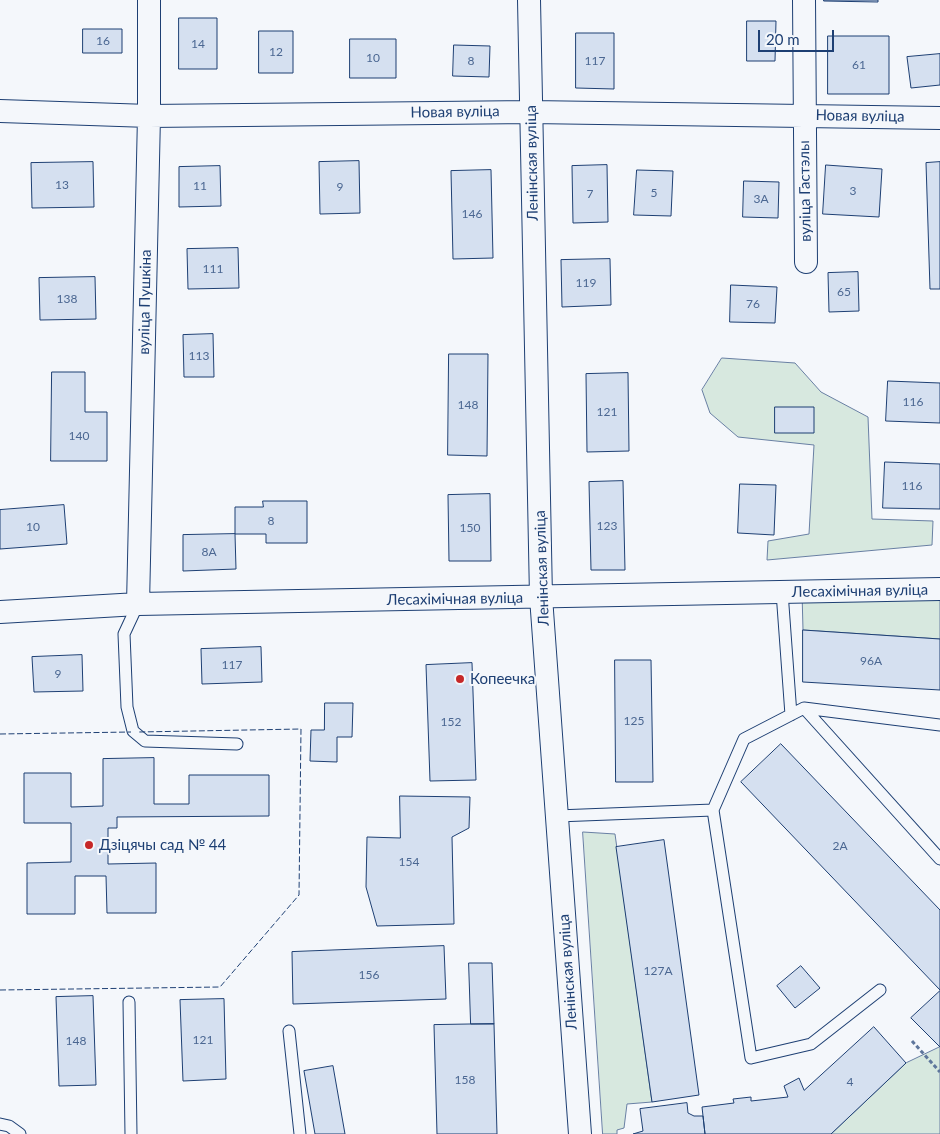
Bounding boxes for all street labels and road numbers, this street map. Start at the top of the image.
street label: Новая вуліца [410,102,500,122]
street label: Ленінская вуліца [522,105,542,221]
street label: Новая вуліца [815,106,905,126]
street label: вуліца Гастэлы [795,140,815,242]
street label: вуліца Пушкіна [135,249,155,355]
street label: Ленінская вуліца [531,510,553,626]
street label: Лесахімічная вуліца [792,581,928,601]
street label: Лесахімічная вуліца [387,589,523,609]
street label: Ленінская вуліца [555,914,581,1030]

